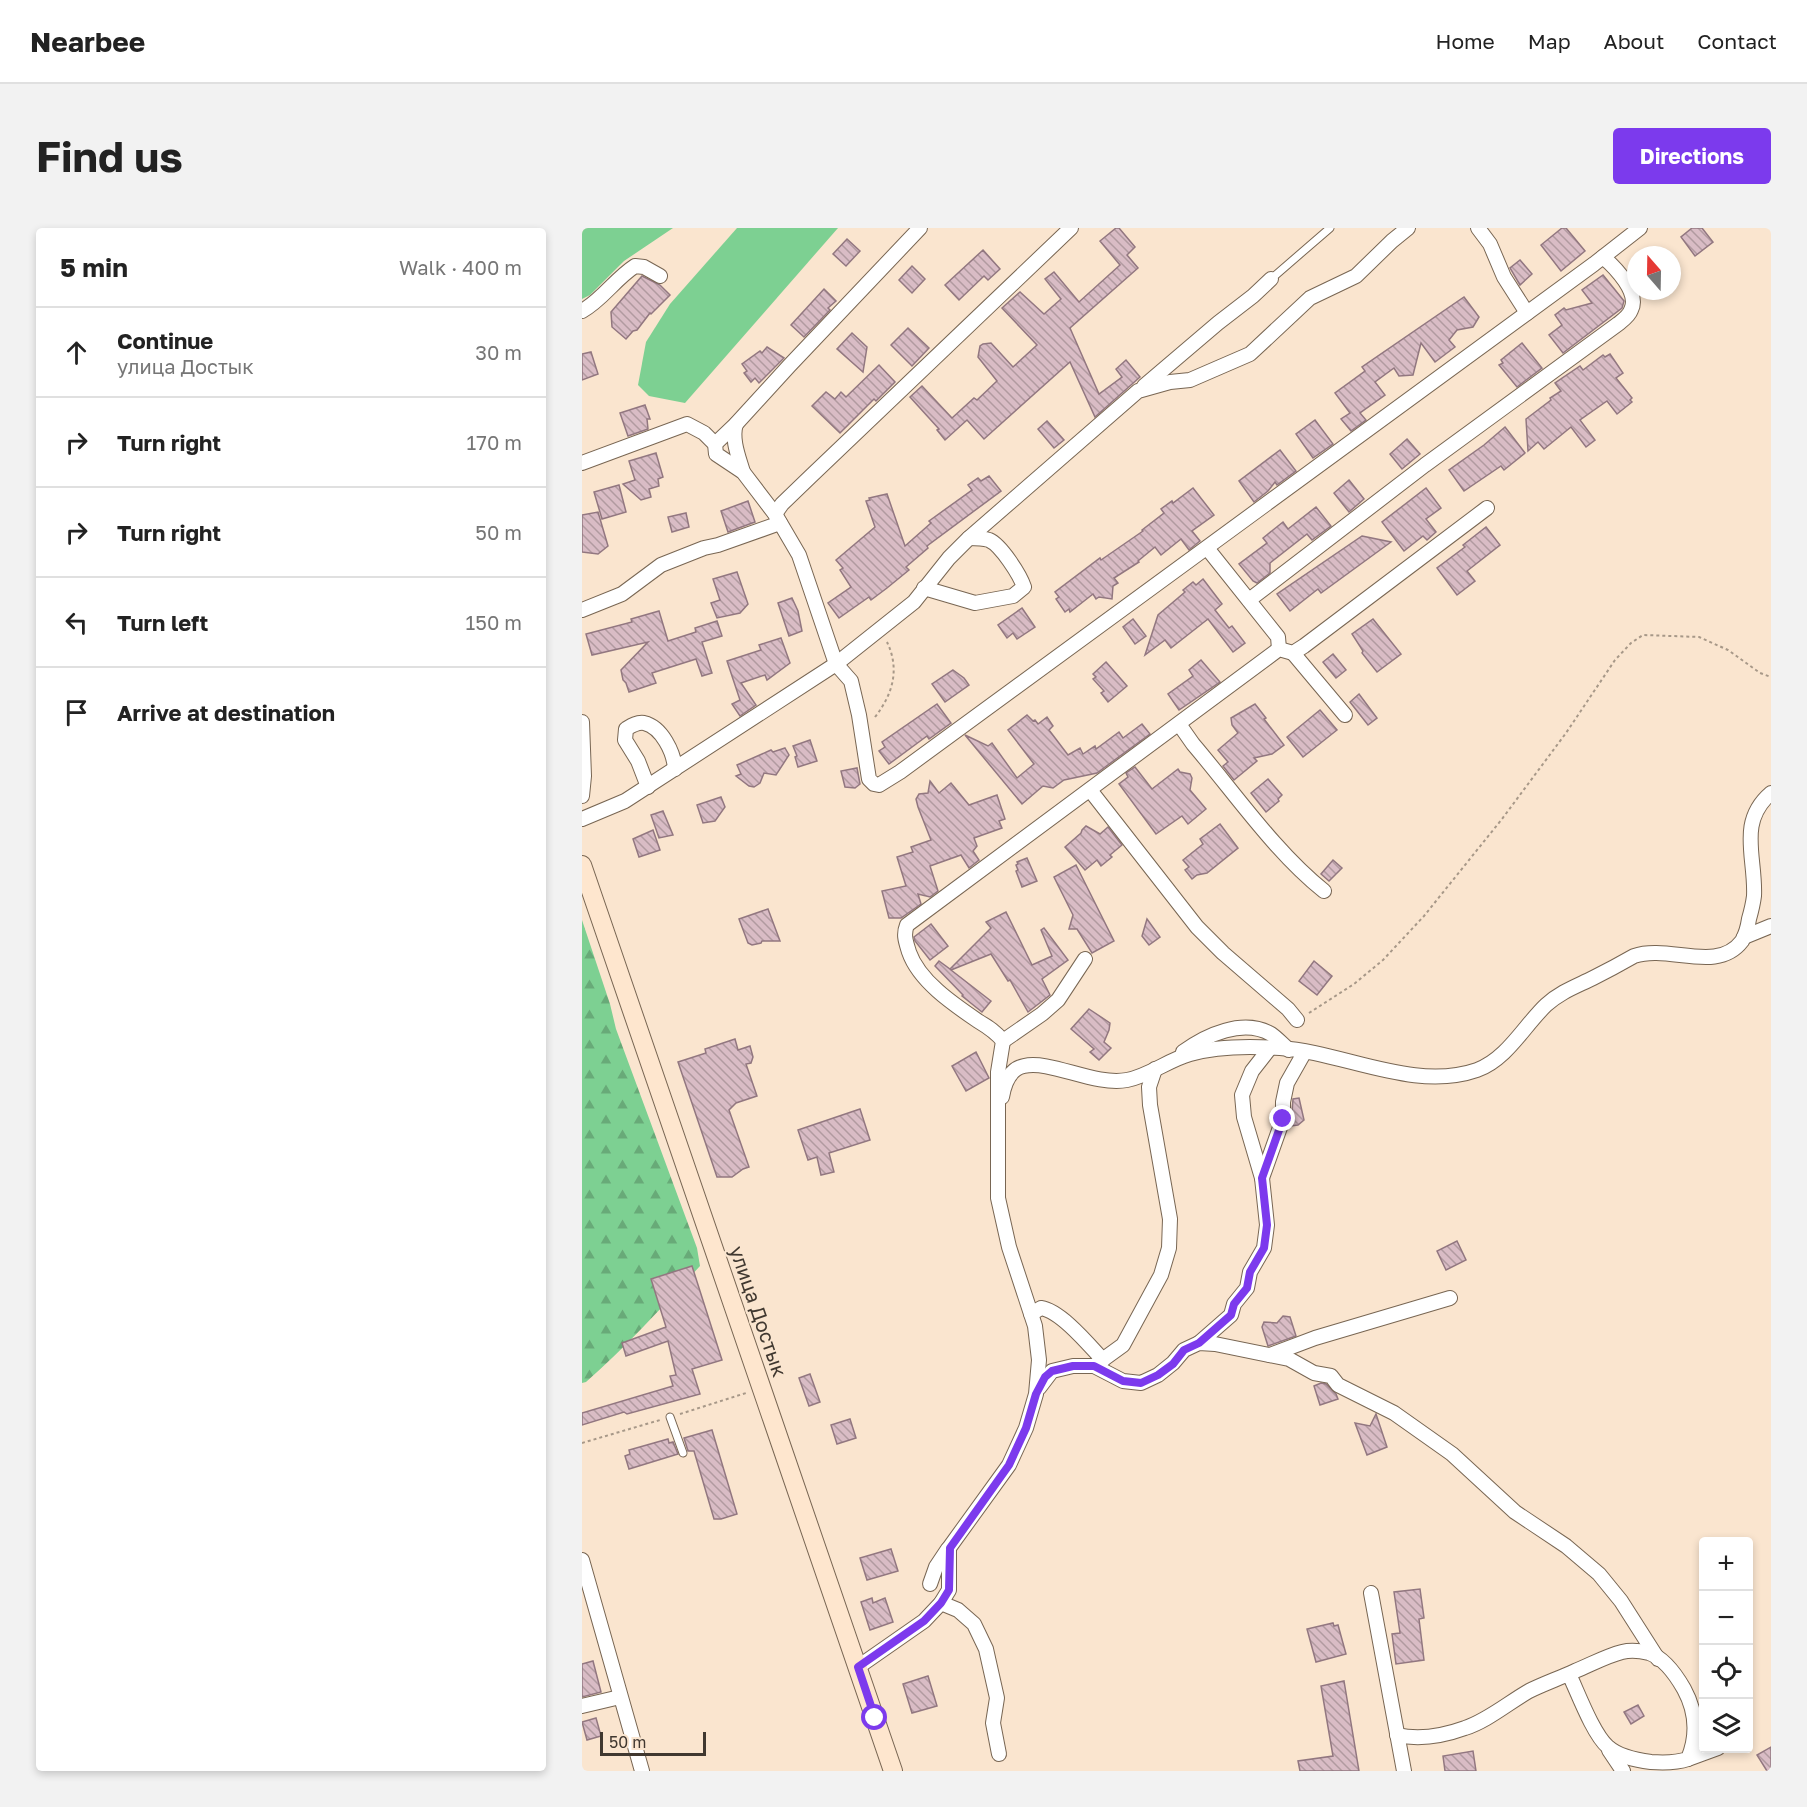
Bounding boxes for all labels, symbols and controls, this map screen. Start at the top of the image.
text: Nearbee [30,25,145,58]
text: Home [1435,28,1495,54]
text: Map [1528,28,1571,54]
text: About [1604,28,1664,54]
text: Contact [1697,28,1777,54]
button: Directions [1613,128,1771,184]
text: Find us [36,131,183,181]
north arrow [1627,246,1681,300]
text: 5 min [60,252,128,283]
text: Walk · 400 m [399,255,522,279]
text: Continue [117,327,213,354]
icon: ahead [60,336,93,369]
text: 30 m [475,340,522,364]
text: улица Достык [117,354,254,378]
icon: right [60,426,93,459]
text: Turn right [117,429,221,456]
text: 170 m [467,430,522,454]
icon: right [60,516,93,549]
text: Turn right [117,519,221,546]
text: 50 m [475,520,522,544]
icon: left [60,606,93,639]
text: Turn left [117,609,208,636]
text: 150 m [466,610,522,634]
icon: arrive [60,696,93,729]
text: Arrive at destination [117,699,335,726]
route end [1269,1105,1295,1131]
street label: улица Достык [725,1242,793,1380]
map controls [1699,1537,1753,1753]
button: + [1699,1537,1753,1591]
button: − [1699,1591,1753,1645]
button: locate [1699,1645,1753,1699]
button: layers [1699,1699,1753,1753]
route start [861,1704,887,1730]
scale bar [600,1729,706,1756]
text: 50 m [609,1732,646,1752]

